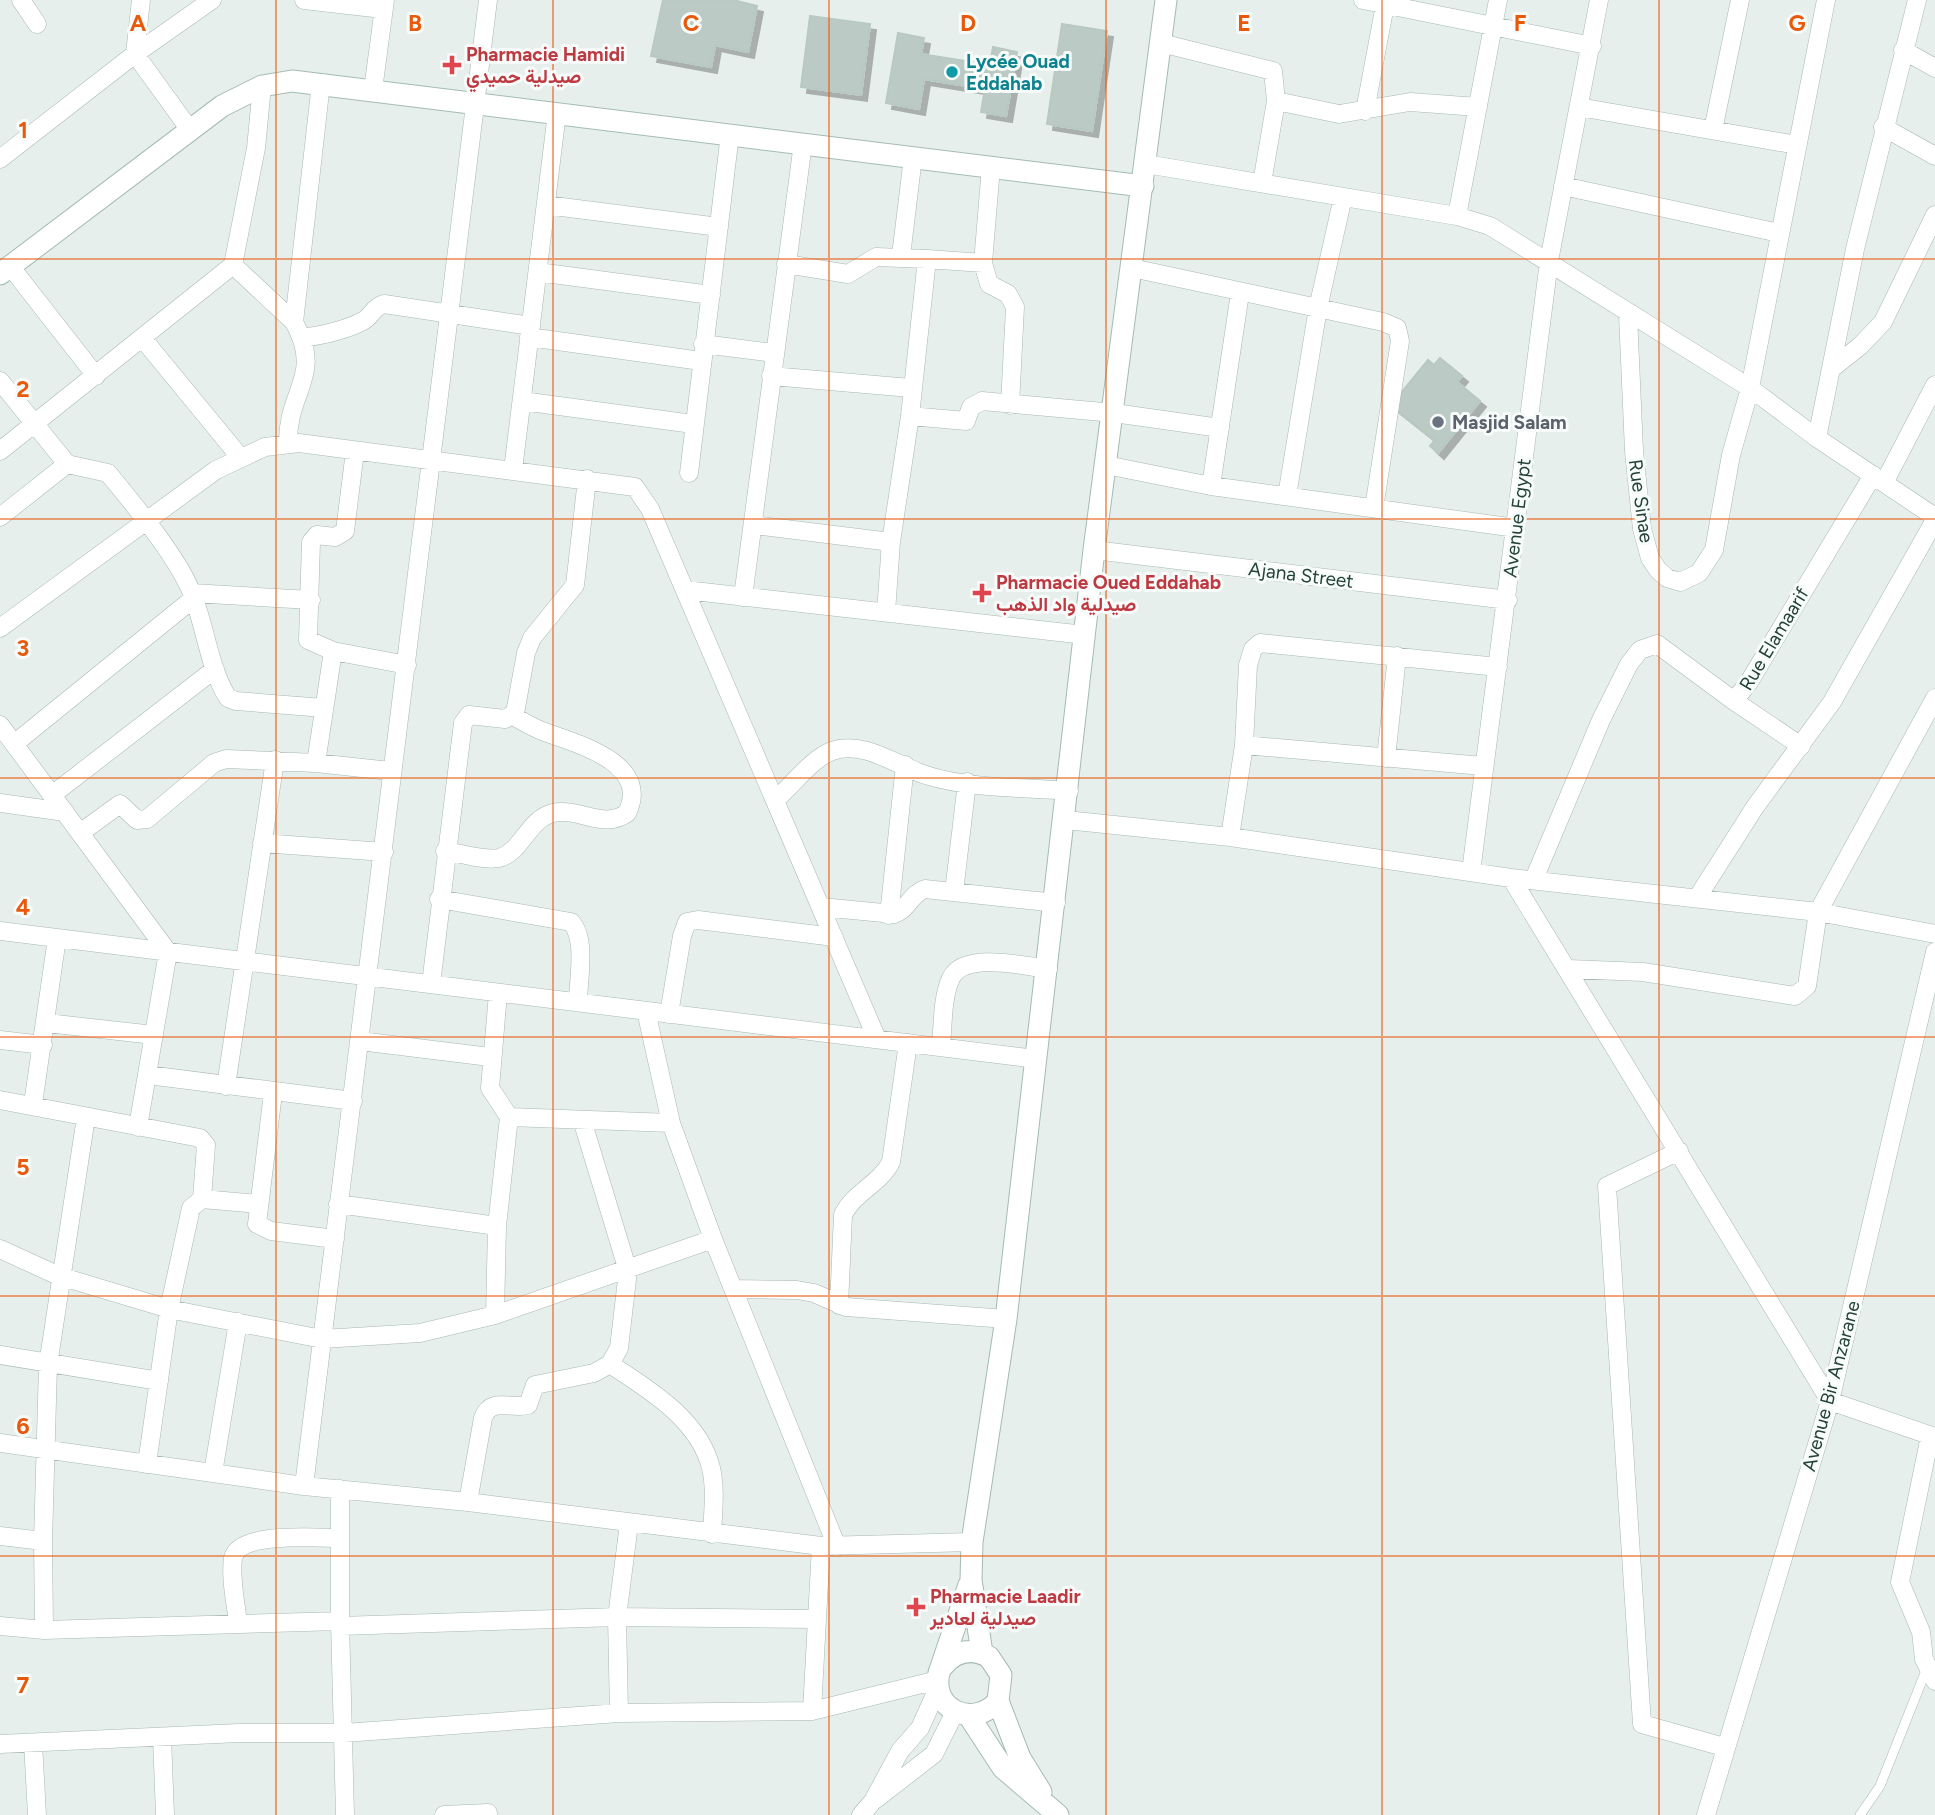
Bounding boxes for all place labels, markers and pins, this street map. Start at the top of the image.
place label: Pharmacie Hamidi صيدلية حميدي [466,43,625,93]
place label: Lycée Ouad Eddahab [966,50,1070,95]
marker: Pharmacie Hamidi صيدلية حميدي [444,57,460,73]
marker: Lycée Ouad Eddahab [944,64,960,80]
place label: Masjid Salam [1452,411,1567,434]
marker: Masjid Salam [1430,414,1446,430]
place label: Pharmacie Oued Eddahab صيدلية واد الذهب [996,571,1221,617]
marker: Pharmacie Oued Eddahab صيدلية واد الذهب [974,585,990,601]
place label: Pharmacie Laadir صيدلية لعادير [929,1585,1081,1631]
marker: Pharmacie Laadir صيدلية لعادير [908,1599,924,1615]

